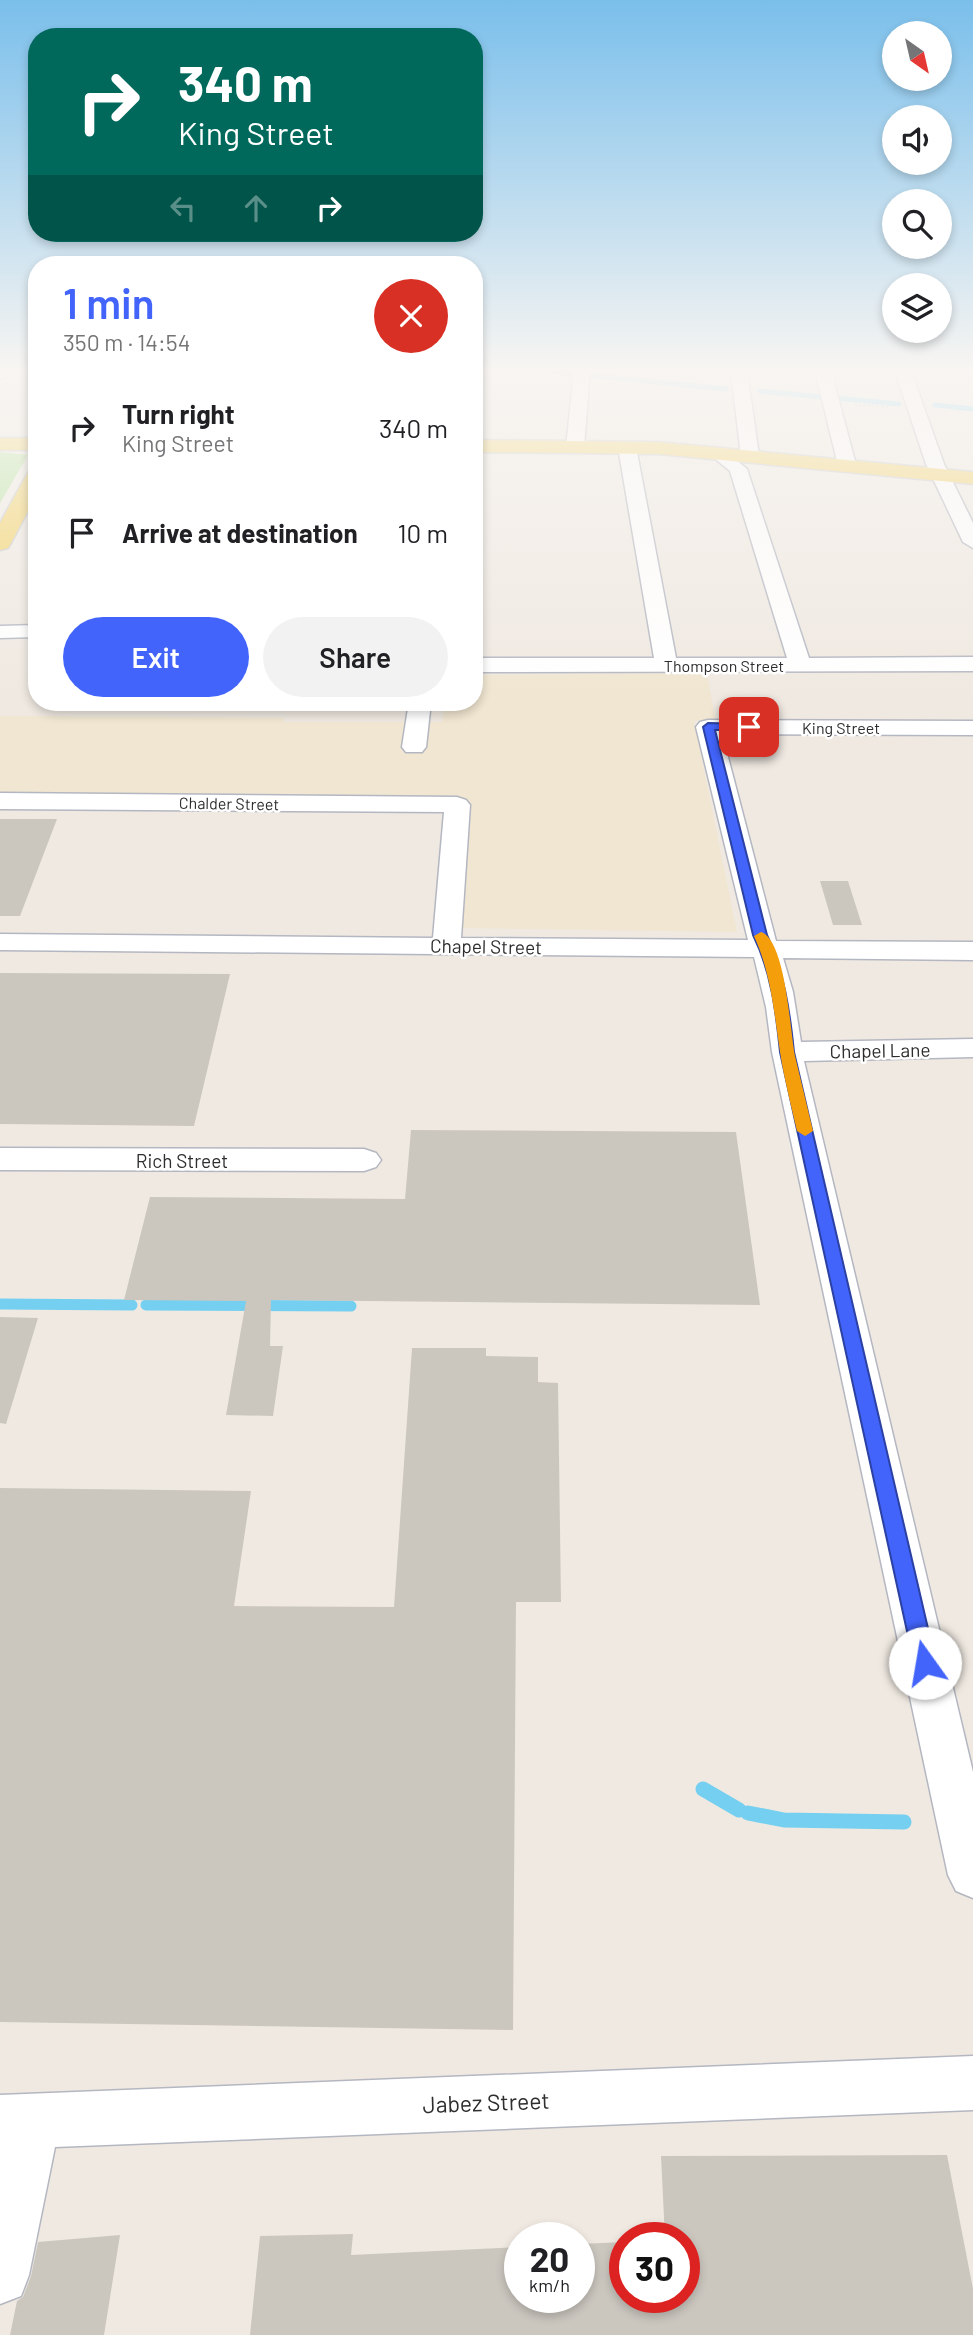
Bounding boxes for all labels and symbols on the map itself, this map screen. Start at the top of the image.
north arrow [882,21,952,91]
street label: Thompson Street [664,656,784,675]
pin [719,697,779,757]
street label: King Street [802,718,880,737]
street label: Chalder Street [179,793,279,813]
street label: Chapel Street [430,934,542,958]
street label: Chapel Lane [829,1038,931,1062]
street label: Rich Street [136,1149,228,1172]
position arrow [888,1626,962,1700]
street label: Jabez Street [422,2086,550,2118]
speed limit sign: 30 [609,2222,700,2313]

